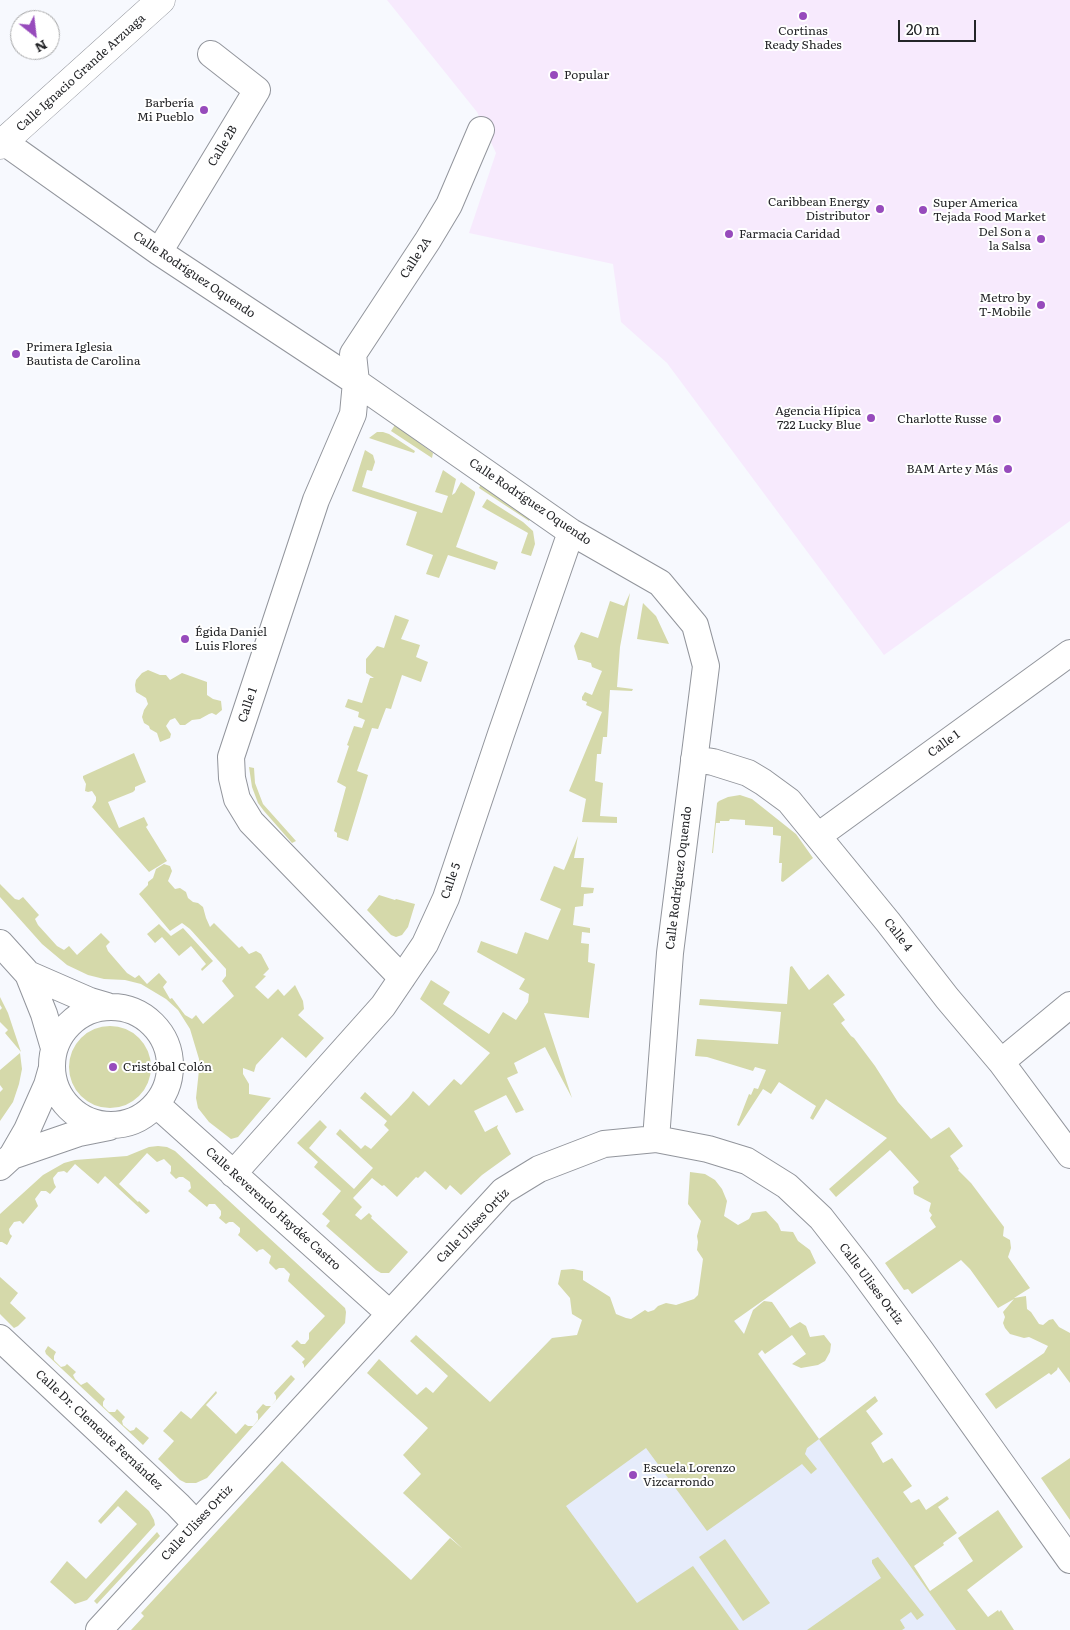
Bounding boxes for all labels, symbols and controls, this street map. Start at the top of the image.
north arrow [10,10,60,60]
marker: Cortinas Ready Shades [797,10,809,22]
scale bar [900,10,978,42]
street label: Calle Ignacio Grande Arzuaga [14,11,148,135]
text: 20 m [906,17,940,40]
place label: Cortinas Ready Shades [764,24,842,52]
text: N [32,36,52,59]
place label: Popular [564,68,609,82]
marker: Popular [548,69,560,81]
place label: Barbería Mi Pueblo [137,96,194,124]
marker: Barbería Mi Pueblo [198,104,210,116]
street label: Calle 2B [205,123,241,169]
place label: Caribbean Energy Distributor [768,195,870,223]
place label: Super America Tejada Food Market [933,196,1046,224]
marker: Caribbean Energy Distributor [874,203,886,215]
marker: Super America Tejada Food Market [917,204,929,216]
place label: Del Son a la Salsa [978,225,1031,253]
place label: Farmacia Caridad [739,227,840,241]
marker: Farmacia Caridad [723,228,735,240]
street label: Calle Rodríguez Oquendo [130,229,258,321]
marker: Del Son a la Salsa [1035,233,1047,245]
street label: Calle 2A [397,235,435,281]
place label: Metro by T-Mobile [979,291,1031,319]
marker: Metro by T-Mobile [1035,299,1047,311]
place label: Primera Iglesia Bautista de Carolina [26,340,140,368]
marker: Primera Iglesia Bautista de Carolina [10,348,22,360]
place label: Agencia Hípica 722 Lucky Blue [775,404,861,432]
marker: Agencia Hípica 722 Lucky Blue [865,412,877,424]
place label: Charlotte Russe [897,412,987,426]
marker: Charlotte Russe [991,413,1003,425]
street label: Calle Rodríguez Oquendo [466,456,594,548]
place label: BAM Arte y Más [906,462,998,476]
marker: BAM Arte y Más [1002,463,1014,475]
place label: Égida Daniel Luis Flores [195,625,267,653]
marker: Égida Daniel Luis Flores [179,633,191,645]
street label: Calle 1 [235,686,261,724]
street label: Calle 1 [925,728,963,760]
street label: Calle Rodríguez Oquendo [663,805,695,951]
street label: Calle 5 [438,861,464,901]
street label: Calle 4 [881,916,915,954]
place label: Cristóbal Colón [123,1060,212,1074]
marker: Cristóbal Colón [107,1061,119,1073]
street label: Calle Reverendo Haydée Castro [203,1145,343,1273]
street label: Calle Ulises Ortiz [434,1186,512,1266]
street label: Calle Ulises Ortiz [836,1241,906,1327]
street label: Calle Dr. Clemente Fernández [32,1367,166,1493]
place label: Escuela Lorenzo Vizcarrondo [643,1461,736,1489]
marker: Escuela Lorenzo Vizcarrondo [627,1469,639,1481]
street label: Calle Ulises Ortiz [158,1482,236,1564]

